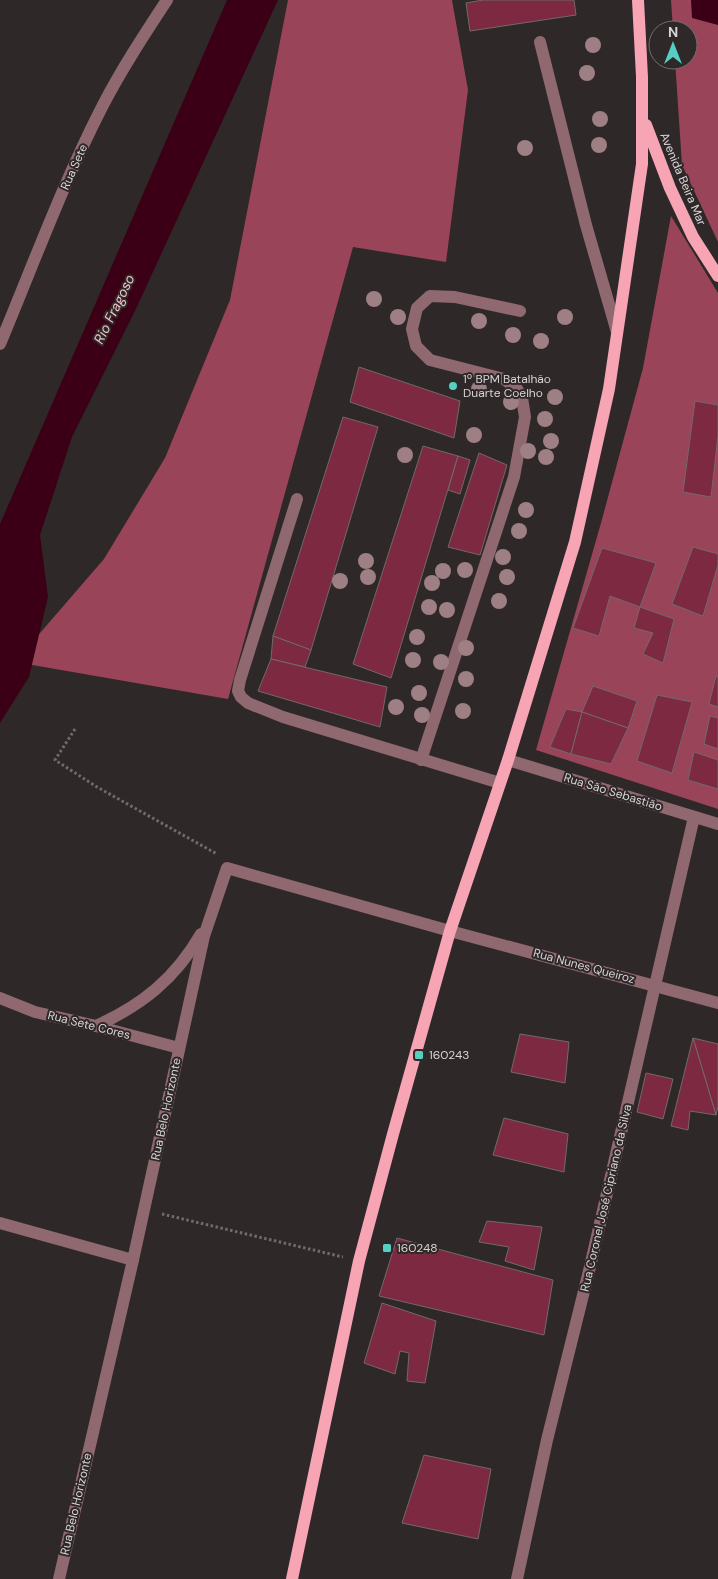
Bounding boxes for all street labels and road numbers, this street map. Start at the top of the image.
street label: Avenida Beira Mar [656,130,710,228]
street label: Rua Sete [57,141,91,192]
street label: Rua São Sebastião [562,769,664,815]
street label: Rua Nunes Queiroz [531,945,637,987]
street label: Rua Sete Cores [46,1007,132,1043]
street label: Rua Belo Horizonte [147,1056,185,1162]
street label: Rua Coronel José Cipriano da Silva [577,1103,635,1293]
street label: Rua Belo Horizonte [56,1451,96,1557]

